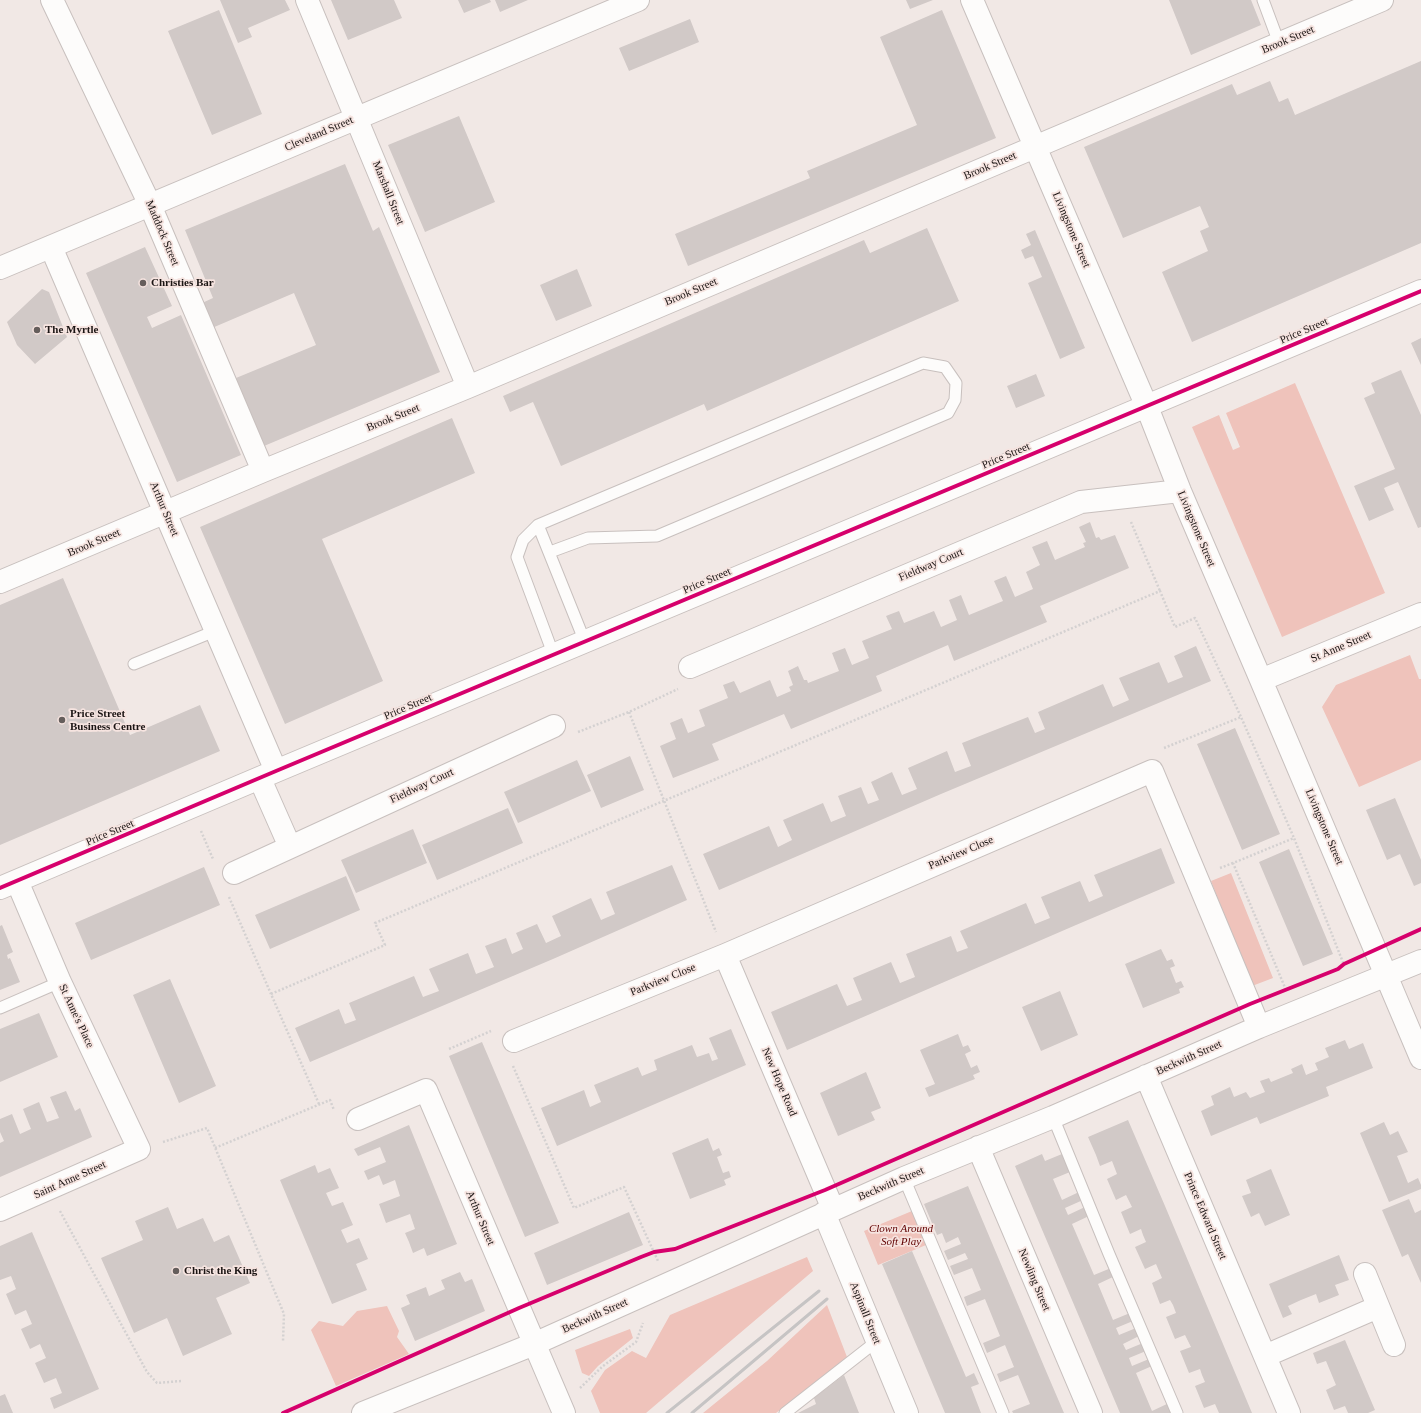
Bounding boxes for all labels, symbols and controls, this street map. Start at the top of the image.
street label: Brook Street [1260,23,1316,57]
street label: Cleveland Street [283,114,355,154]
street label: Brook Street [962,149,1018,183]
street label: Marshall Street [369,159,407,227]
street label: Livingstone Street [1049,190,1093,270]
street label: Maddock Street [142,198,182,268]
street label: Brook Street [663,275,719,309]
place label: Christies Bar [151,276,214,290]
marker: Christies Bar [138,278,148,288]
street label: Price Street [1278,315,1330,347]
place label: The Myrtle [45,323,98,337]
marker: The Myrtle [32,325,42,335]
street label: Brook Street [365,401,421,435]
street label: Price Street [980,440,1032,472]
street label: Arthur Street [147,480,181,538]
street label: Livingstone Street [1174,489,1218,569]
street label: Brook Street [66,526,122,560]
street label: Fieldway Court [897,545,965,585]
street label: Price Street [681,565,733,597]
street label: St Anne Street [1309,628,1373,666]
street label: Price Street [382,691,434,723]
place label: Price Street Business Centre [70,707,145,733]
marker: Price Street Business Centre [57,715,67,725]
street label: Fieldway Court [388,765,456,807]
street label: Livingstone Street [1302,787,1346,867]
street label: Price Street [84,817,136,849]
street label: Parkview Close [927,833,995,873]
street label: Parkview Close [628,961,698,999]
street label: St Anne's Place [56,982,96,1050]
street label: Beckwith Street [1154,1038,1224,1078]
street label: New Hope Road [759,1046,799,1118]
street label: Saint Anne Street [32,1158,108,1202]
street label: Beckwith Street [856,1164,926,1204]
street label: Prince Edward Street [1181,1170,1229,1262]
street label: Arthur Street [463,1189,497,1247]
park label: Clown Around Soft Play [869,1222,933,1248]
street label: Newling Street [1015,1247,1053,1313]
place label: Christ the King [184,1264,257,1278]
marker: Christ the King [171,1266,181,1276]
street label: Aspinall Street [847,1280,883,1346]
street label: Beckwith Street [560,1296,630,1336]

